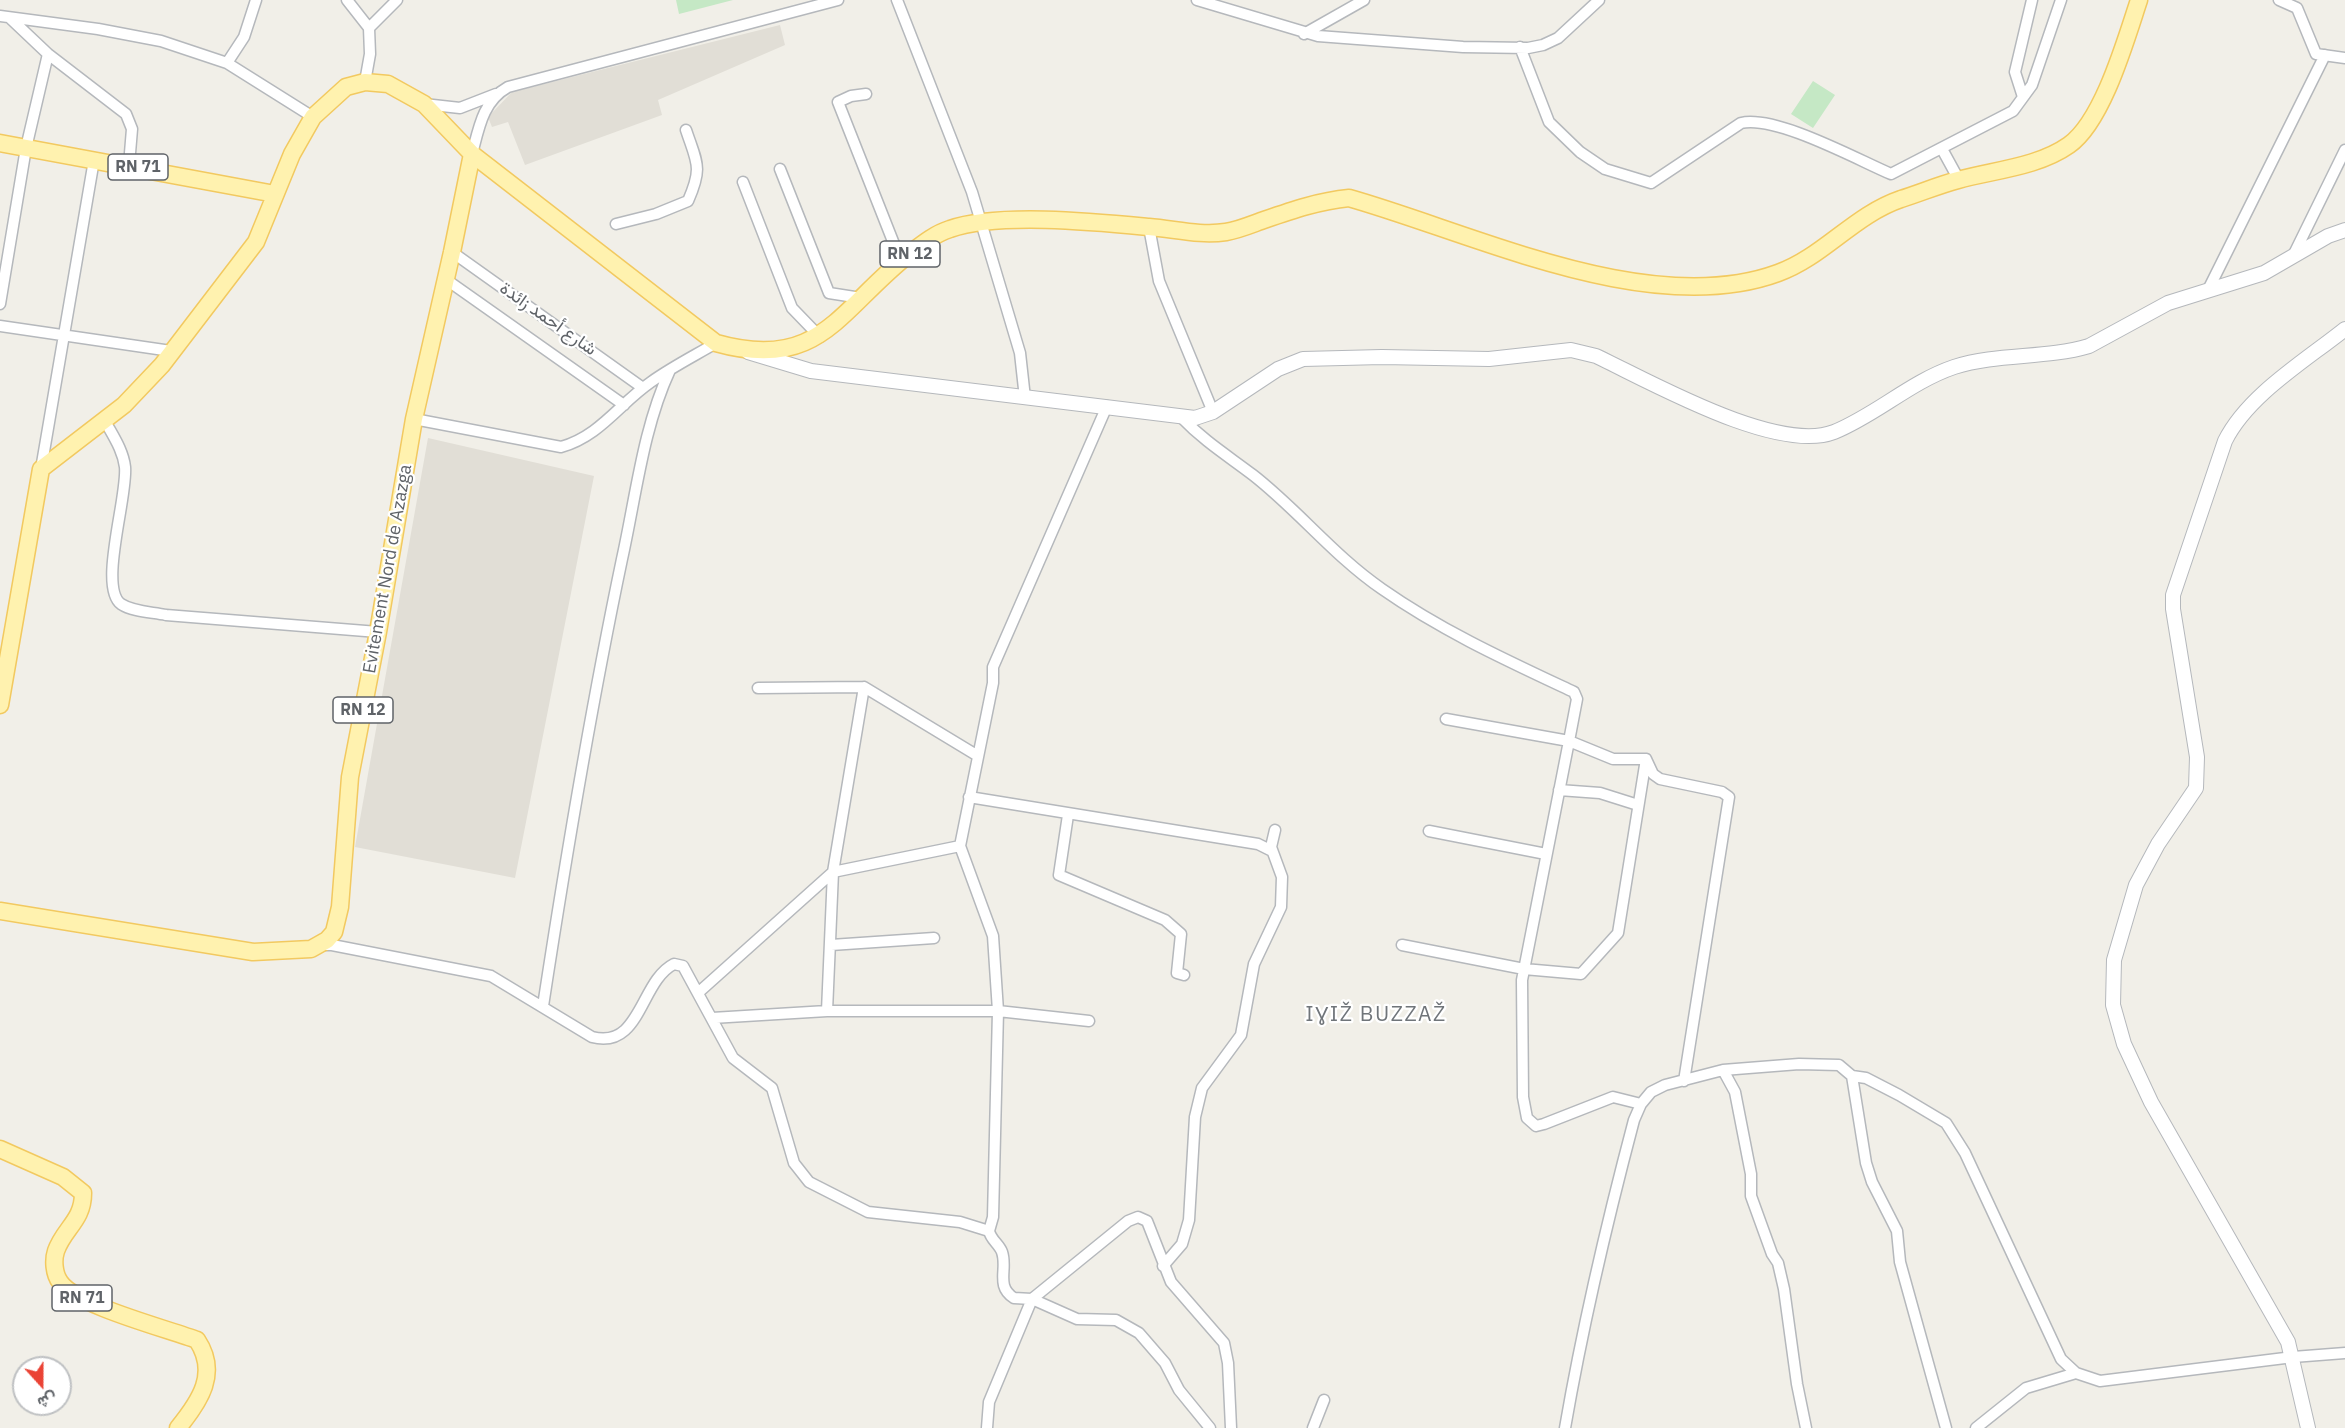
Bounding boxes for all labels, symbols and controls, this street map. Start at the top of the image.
road number: RN 71 [108,154,168,180]
road number: RN 12 [880,241,940,267]
street label: شارع أحمد زائدة [495,278,601,360]
street label: Evitement Nord de Azazga [359,463,417,675]
road number: RN 12 [333,697,393,723]
district label: IƔIŽ BUZZAŽ [1305,1002,1447,1028]
road number: RN 71 [52,1285,112,1311]
north arrow [12,1356,72,1416]
text: ش [35,1388,60,1414]

